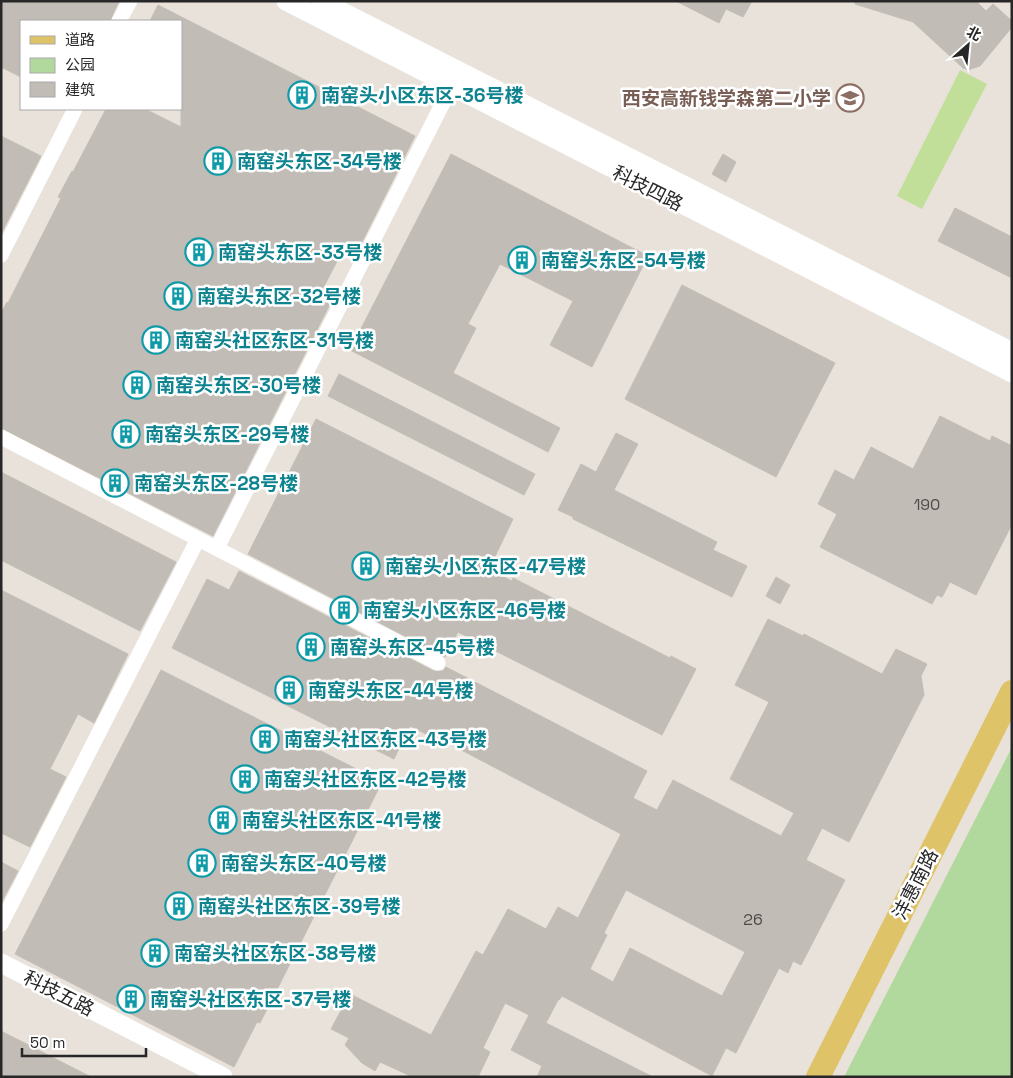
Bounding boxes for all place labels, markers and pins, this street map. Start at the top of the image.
building icon: 南窑头小区东区-36号楼 [287,80,317,110]
place label: 南窑头小区东区-36号楼 [321,83,524,108]
school or university icon: 西安高新钱学森第二小学 [835,83,865,113]
place label: 西安高新钱学森第二小学 [622,86,831,111]
building icon: 南窑头东区-34号楼 [203,146,233,176]
place label: 南窑头东区-34号楼 [237,149,402,174]
building icon: 南窑头东区-33号楼 [184,237,214,267]
place label: 南窑头东区-33号楼 [218,240,382,265]
building icon: 南窑头东区-54号楼 [507,245,537,275]
place label: 南窑头东区-54号楼 [541,248,706,273]
building icon: 南窑头东区-32号楼 [163,281,193,311]
place label: 南窑头东区-32号楼 [197,284,361,309]
building icon: 南窑头社区东区-31号楼 [141,325,171,355]
place label: 南窑头社区东区-31号楼 [175,328,374,353]
building icon: 南窑头东区-30号楼 [122,370,152,400]
place label: 南窑头东区-30号楼 [156,373,321,398]
building icon: 南窑头东区-29号楼 [111,419,141,449]
place label: 南窑头东区-29号楼 [145,422,309,447]
building icon: 南窑头东区-28号楼 [100,468,130,498]
place label: 南窑头东区-28号楼 [134,471,298,496]
building icon: 南窑头小区东区-47号楼 [351,551,381,581]
place label: 南窑头小区东区-47号楼 [385,554,586,579]
building icon: 南窑头小区东区-46号楼 [329,595,359,625]
place label: 南窑头小区东区-46号楼 [363,598,566,623]
building icon: 南窑头东区-45号楼 [296,632,326,662]
place label: 南窑头东区-45号楼 [330,635,495,660]
building icon: 南窑头东区-44号楼 [274,675,304,705]
place label: 南窑头东区-44号楼 [308,678,473,703]
building icon: 南窑头社区东区-43号楼 [250,724,280,754]
place label: 南窑头社区东区-43号楼 [284,727,487,752]
building icon: 南窑头社区东区-42号楼 [230,764,260,794]
place label: 南窑头社区东区-42号楼 [264,767,467,792]
building icon: 南窑头社区东区-41号楼 [208,805,238,835]
place label: 南窑头社区东区-41号楼 [242,808,441,833]
building icon: 南窑头东区-40号楼 [187,848,217,878]
place label: 南窑头东区-40号楼 [221,851,387,876]
building icon: 南窑头社区东区-39号楼 [164,891,194,921]
place label: 南窑头社区东区-39号楼 [198,894,401,919]
building icon: 南窑头社区东区-38号楼 [140,938,170,968]
place label: 南窑头社区东区-38号楼 [174,941,376,966]
building icon: 南窑头社区东区-37号楼 [116,984,146,1014]
place label: 南窑头社区东区-37号楼 [150,987,351,1012]

